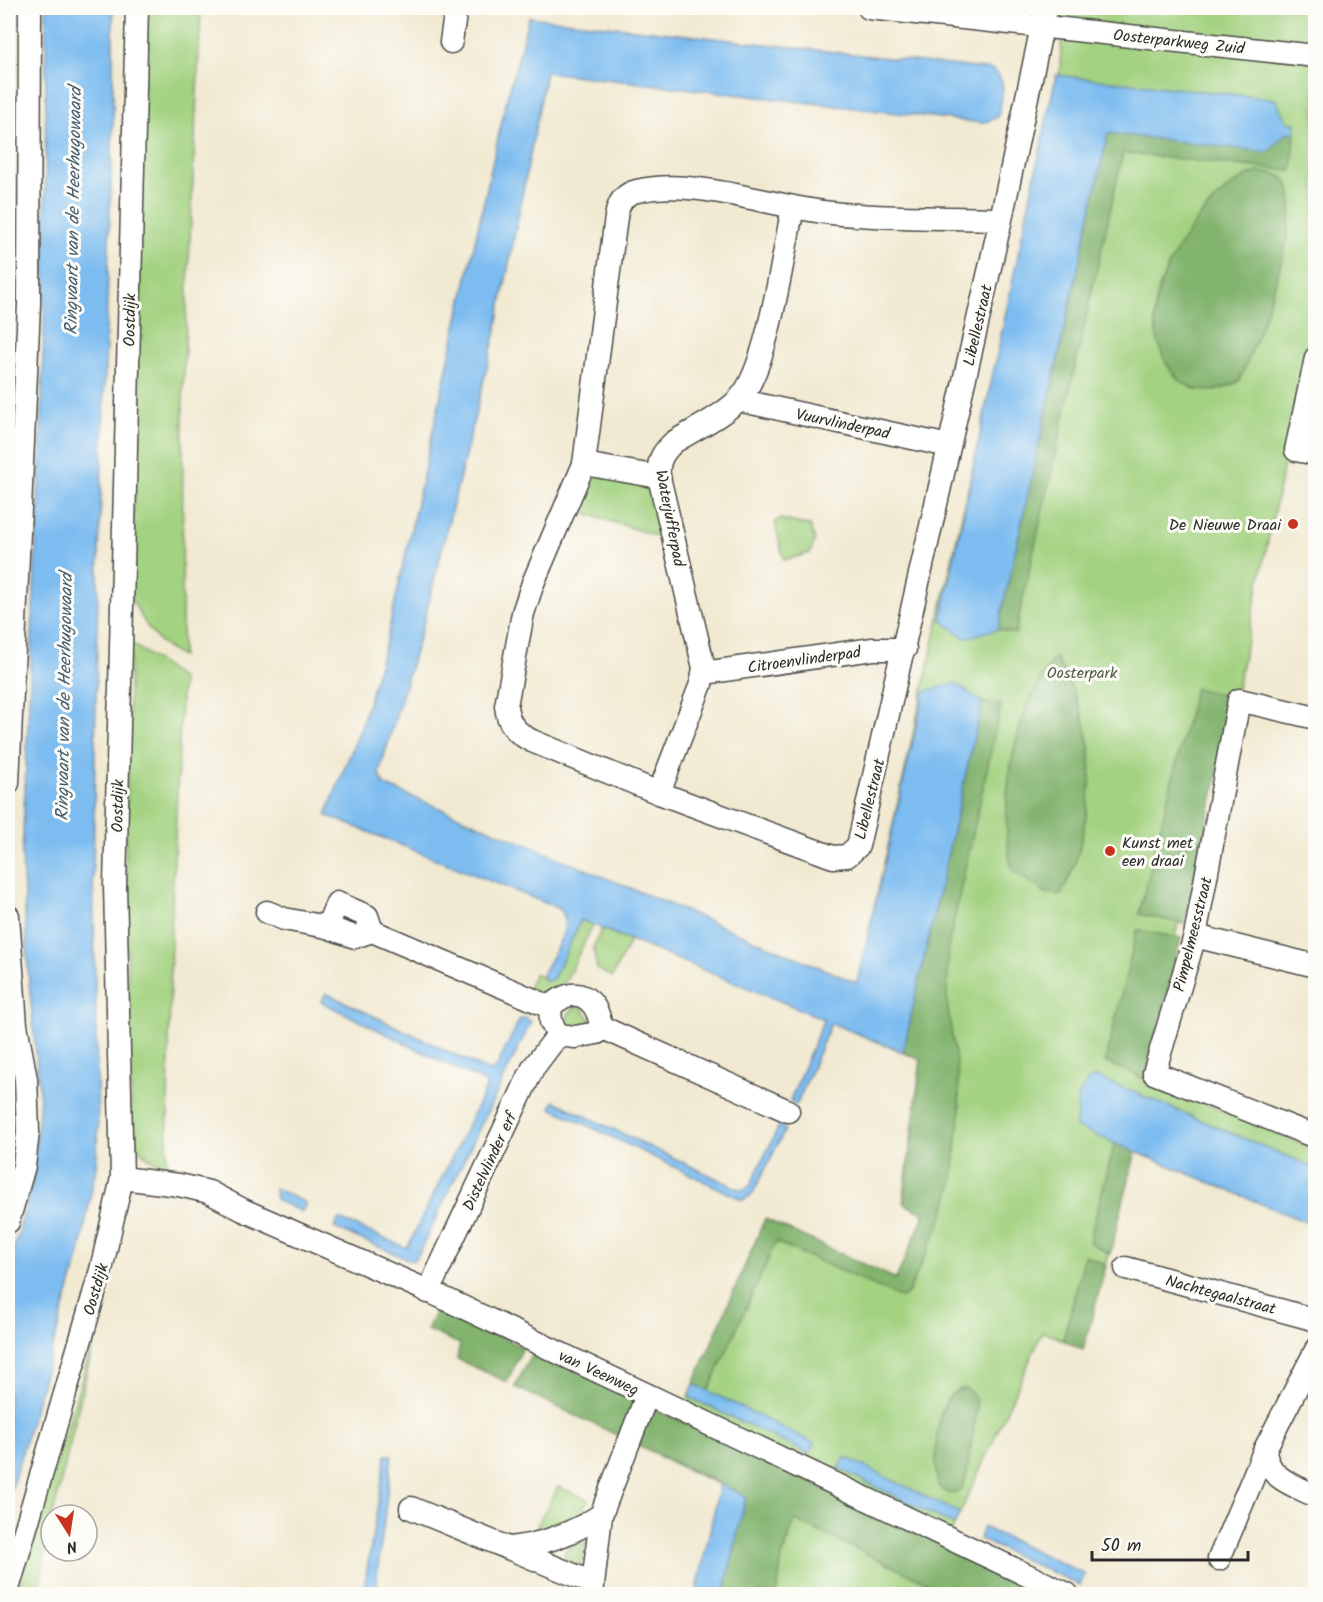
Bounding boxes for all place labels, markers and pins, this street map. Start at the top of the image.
place label: De Nieuwe Draai [1169,513,1282,538]
marker: De Nieuwe Draai [1286,517,1300,531]
place label: Kunst met een draai [1122,831,1194,874]
marker: Kunst met een draai [1103,844,1117,858]

